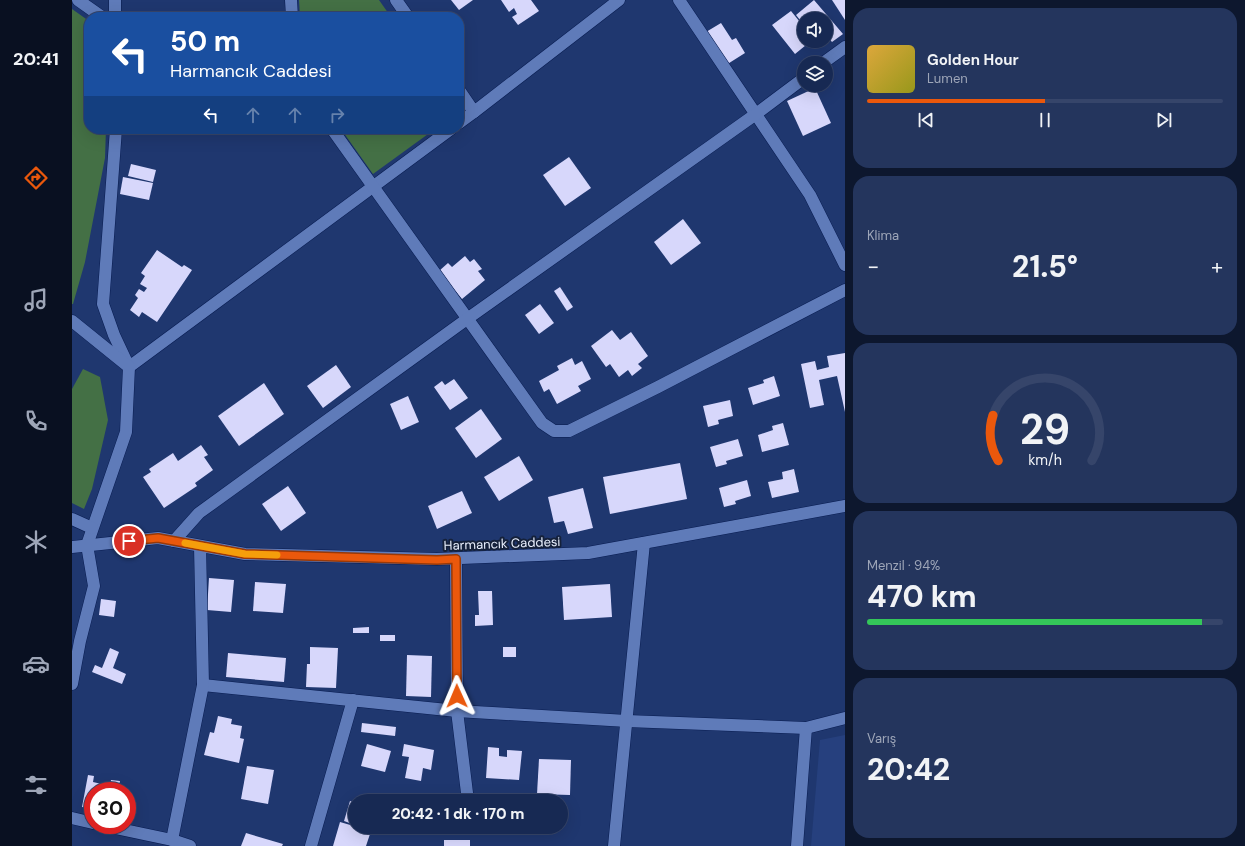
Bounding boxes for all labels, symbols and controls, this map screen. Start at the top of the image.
map controls [797,12,833,92]
button: sound [797,12,833,48]
text: 50 m [170,23,240,60]
icon: left [104,28,156,80]
text: 20:41 [13,47,59,71]
text: Golden Hour [927,50,1019,70]
button: layers [797,56,833,92]
text: Harmancık Caddesi [170,59,332,83]
text: Lumen [927,70,968,87]
icon: left [200,104,222,126]
icon: ahead [242,104,264,126]
icon: ahead [284,104,306,126]
icon: right [326,104,348,126]
icon: previous [915,109,937,131]
icon: pause [1034,109,1056,131]
icon: next [1153,109,1175,131]
icon: directions [22,164,50,192]
text: Klima [867,227,899,244]
text: 21.5° [1012,247,1078,286]
text: − [867,252,879,281]
text: + [1211,252,1223,281]
icon: music [22,286,50,314]
text: 29 [1020,403,1070,457]
icon: phone [22,407,50,435]
text: km/h [1028,451,1062,469]
pin [112,524,146,558]
icon: climate [22,528,50,556]
icon: arrive [118,530,140,552]
street label: Harmancık Caddesi [443,533,561,554]
text: Menzil · 94% [867,557,940,574]
text: 470 km [867,577,977,616]
icon: car [22,650,50,678]
position arrow [436,675,478,717]
text: Varış [867,730,896,747]
text: 20:42 [867,750,950,789]
icon: filters [22,771,50,799]
speed limit sign: 30 [84,782,136,834]
text: 20:42 · 1 dk · 170 m [392,804,524,824]

